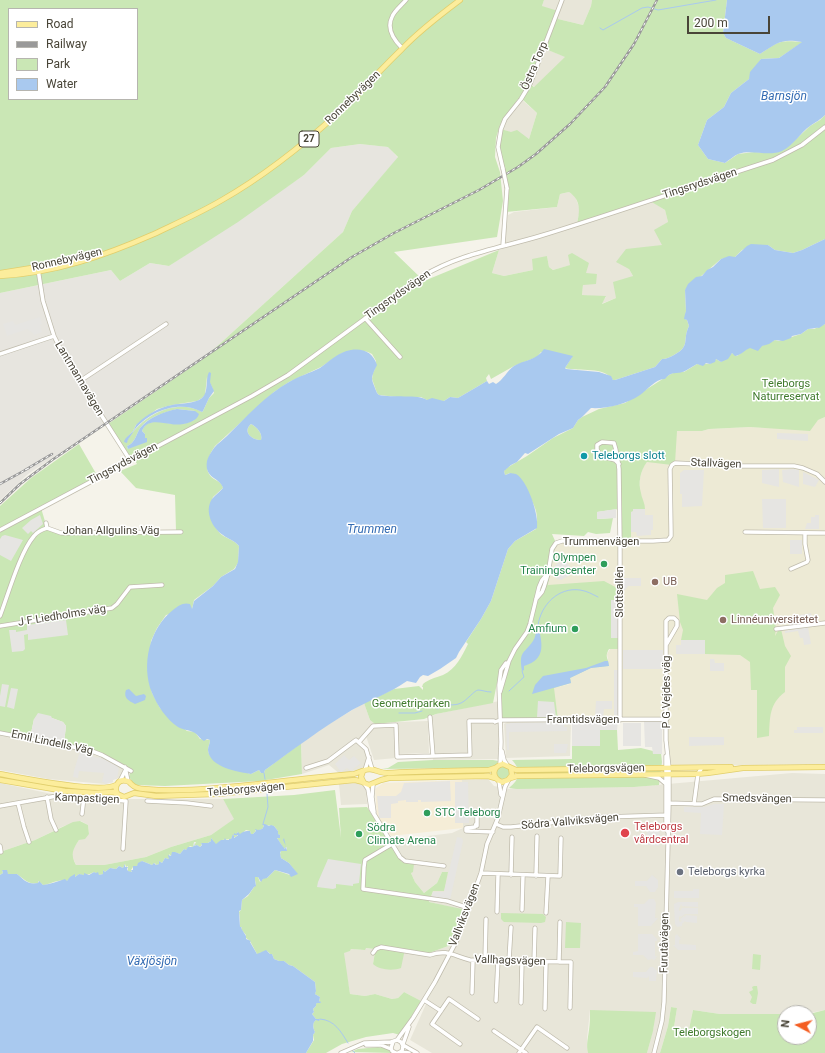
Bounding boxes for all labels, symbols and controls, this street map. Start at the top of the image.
legend [8,8,138,100]
scale bar [689,8,772,34]
text: 200 m [694,16,728,30]
text: Road [46,17,74,31]
text: Railway [46,37,87,51]
street label: Östra Torp [519,40,551,92]
text: Park [46,57,70,71]
street label: Ronnebyvägen [323,68,383,128]
text: Water [46,77,77,91]
water label: Barnsjön [761,90,807,104]
road number: 27 [299,131,319,147]
street label: Tingsrydsvägen [661,166,739,202]
street label: Ronnebyvägen [31,246,103,274]
street label: Tingsrydsvägen [363,267,433,323]
street label: Lantmannavägen [52,339,106,419]
park label: Teleborgs Naturreservat [753,377,819,403]
street label: Tingsrydsvägen [86,440,160,488]
place label: Teleborgs slott [592,449,665,463]
marker: Teleborgs slott [579,451,589,461]
street label: Stallvägen [690,457,742,471]
water label: Trummen [347,523,397,537]
street label: Johan Allgulins Väg [63,524,159,538]
street label: Trummenvägen [563,535,639,549]
place label: Olympen Trainingscenter [520,551,596,577]
marker: Olympen Trainingscenter [599,559,609,569]
street label: Slottsallén [613,566,627,618]
place label: UB [663,575,677,589]
marker: UB [650,577,660,587]
street label: J F Liedholms väg [17,603,107,629]
place label: Linnéuniversitetet [731,613,818,627]
marker: Linnéuniversitetet [718,615,728,625]
place label: Amfium [528,622,567,636]
marker: Amfium [570,624,580,634]
street label: P G Vejdes väg [660,656,674,728]
park label: Geometriparken [372,697,450,711]
street label: Framtidsvägen [547,713,619,727]
street label: Emil Lindells Väg [10,728,94,758]
street label: Teleborgsvägen [567,762,645,776]
street label: Teleborgsvägen [207,780,285,800]
street label: Kampastigen [54,791,120,807]
street label: Smedsvängen [722,792,792,806]
place label: STC Teleborg [435,806,500,820]
marker: STC Teleborg [422,808,432,818]
street label: Södra Vallviksvägen [521,811,619,833]
place label: Teleborgs vårdcentral [634,820,688,846]
place label: Södra Climate Arena [367,821,436,847]
marker: Teleborgs vårdcentral [619,827,631,839]
marker: Södra Climate Arena [354,829,364,839]
place label: Teleborgs kyrka [688,865,765,879]
marker: Teleborgs kyrka [675,867,685,877]
street label: Vallviksvägen [447,882,483,948]
street label: Furutåvägen [658,913,672,973]
street label: Vallhagsvägen [474,953,546,969]
water label: Växjösjön [127,955,177,969]
north arrow [777,1005,817,1045]
text: N [779,1019,793,1028]
park label: Teleborgskogen [673,1026,751,1040]

